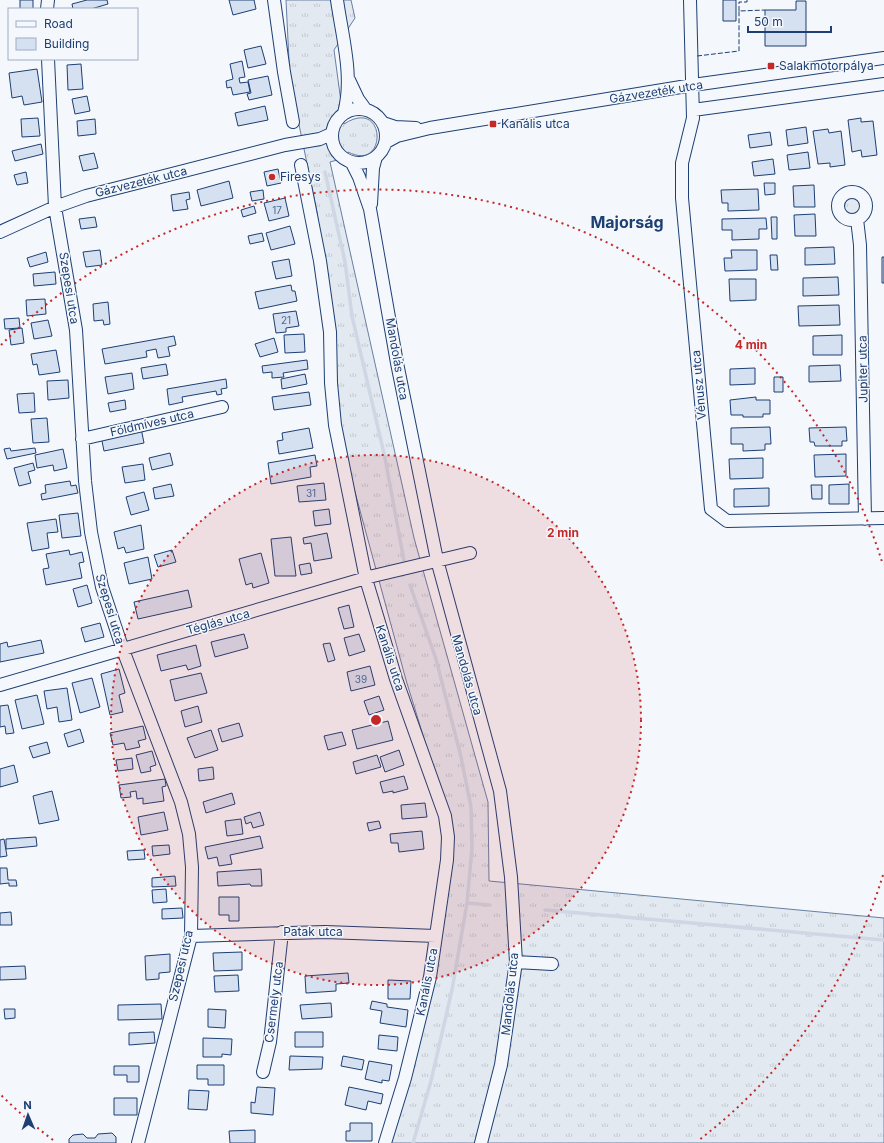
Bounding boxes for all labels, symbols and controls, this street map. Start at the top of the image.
legend [8,8,138,60]
scale bar [748,8,831,34]
text: 50 m [754,14,783,29]
text: Road [44,16,73,31]
text: Building [44,36,89,51]
place label: Salakmotorpálya [779,58,874,73]
marker: Salakmotorpálya [766,61,776,71]
street label: Gázvezeték utca [608,77,704,106]
place label: Kanális utca [501,116,570,131]
marker: Kanális utca [488,119,498,129]
street label: Gázvezeték utca [93,163,189,200]
place label: Firesys [280,169,321,184]
marker: Firesys [267,172,277,182]
house number: 17 [272,204,282,216]
district label: Majorság [590,212,664,232]
street label: Szepesi utca [56,251,83,325]
house number: 21 [281,314,291,326]
street label: Mandolás utca [383,317,412,401]
street label: Jupiter utca [854,335,871,403]
text: 4 min [735,337,767,352]
street label: Vénusz utca [688,350,709,420]
street label: Földmíves utca [109,406,195,439]
house number: 31 [306,487,316,499]
text: 2 min [547,525,579,540]
street label: Szepesi utca [93,572,128,646]
street label: Téglás utca [184,605,251,638]
street label: Kanális utca [373,623,408,693]
street label: Mandolás utca [449,633,486,717]
house number: 39 [355,673,367,685]
centre of rings [369,713,383,727]
street label: Patak utca [283,924,343,939]
street label: Szepesi utca [165,929,196,1003]
street label: Kanális utca [413,947,440,1017]
street label: Mandolás utca [498,952,521,1036]
street label: Csermely utca [261,960,286,1044]
north arrow [8,1095,48,1135]
text: N [23,1098,32,1112]

